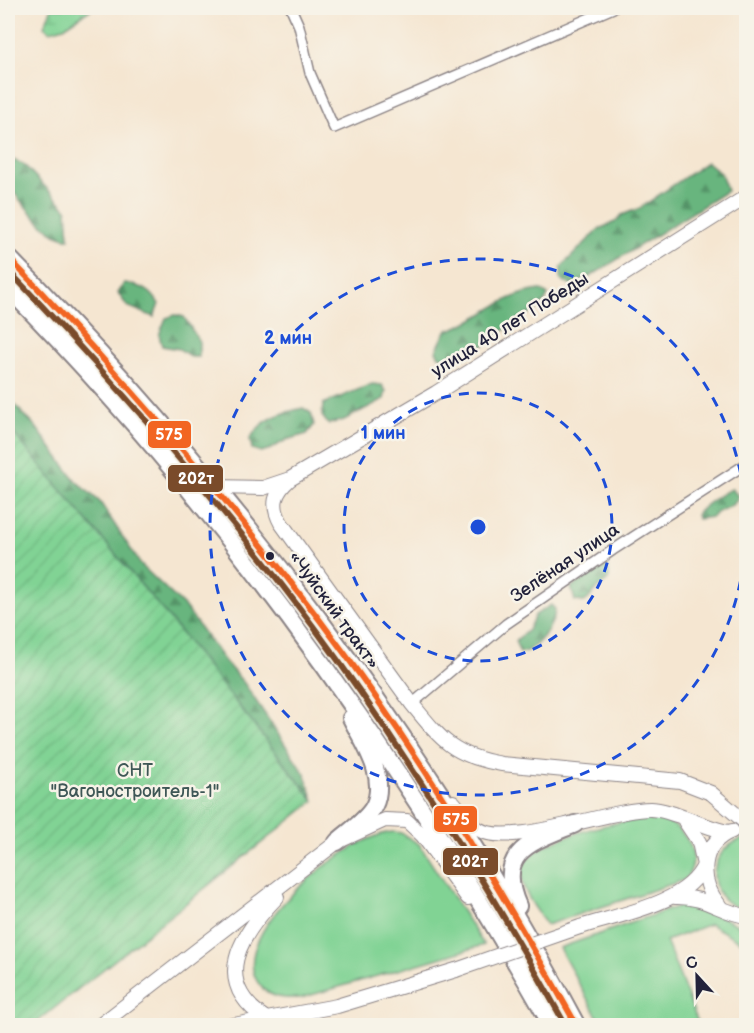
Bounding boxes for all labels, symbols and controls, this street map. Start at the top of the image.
street label: улица 40 лет Победы [428,268,592,382]
text: 2 мин [264,328,312,349]
line badge: 575 [147,420,192,449]
text: 1 мин [361,423,405,444]
text: 575 [155,426,183,445]
line badge: 202т [167,464,224,493]
text: 202т [178,470,215,489]
centre of rings [468,517,488,537]
street label: Зелёная улица [507,519,623,607]
street label: «Чуйский тракт» [284,547,384,673]
unlabelled marker [264,550,276,562]
park label: СНТ "Вагоностроитель-1" [51,760,219,802]
line badge: 575 [433,805,478,833]
text: 575 [442,811,470,830]
line badge: 202т [442,847,499,876]
text: 202т [452,853,489,872]
north arrow [667,946,727,1006]
text: С [683,953,701,974]

